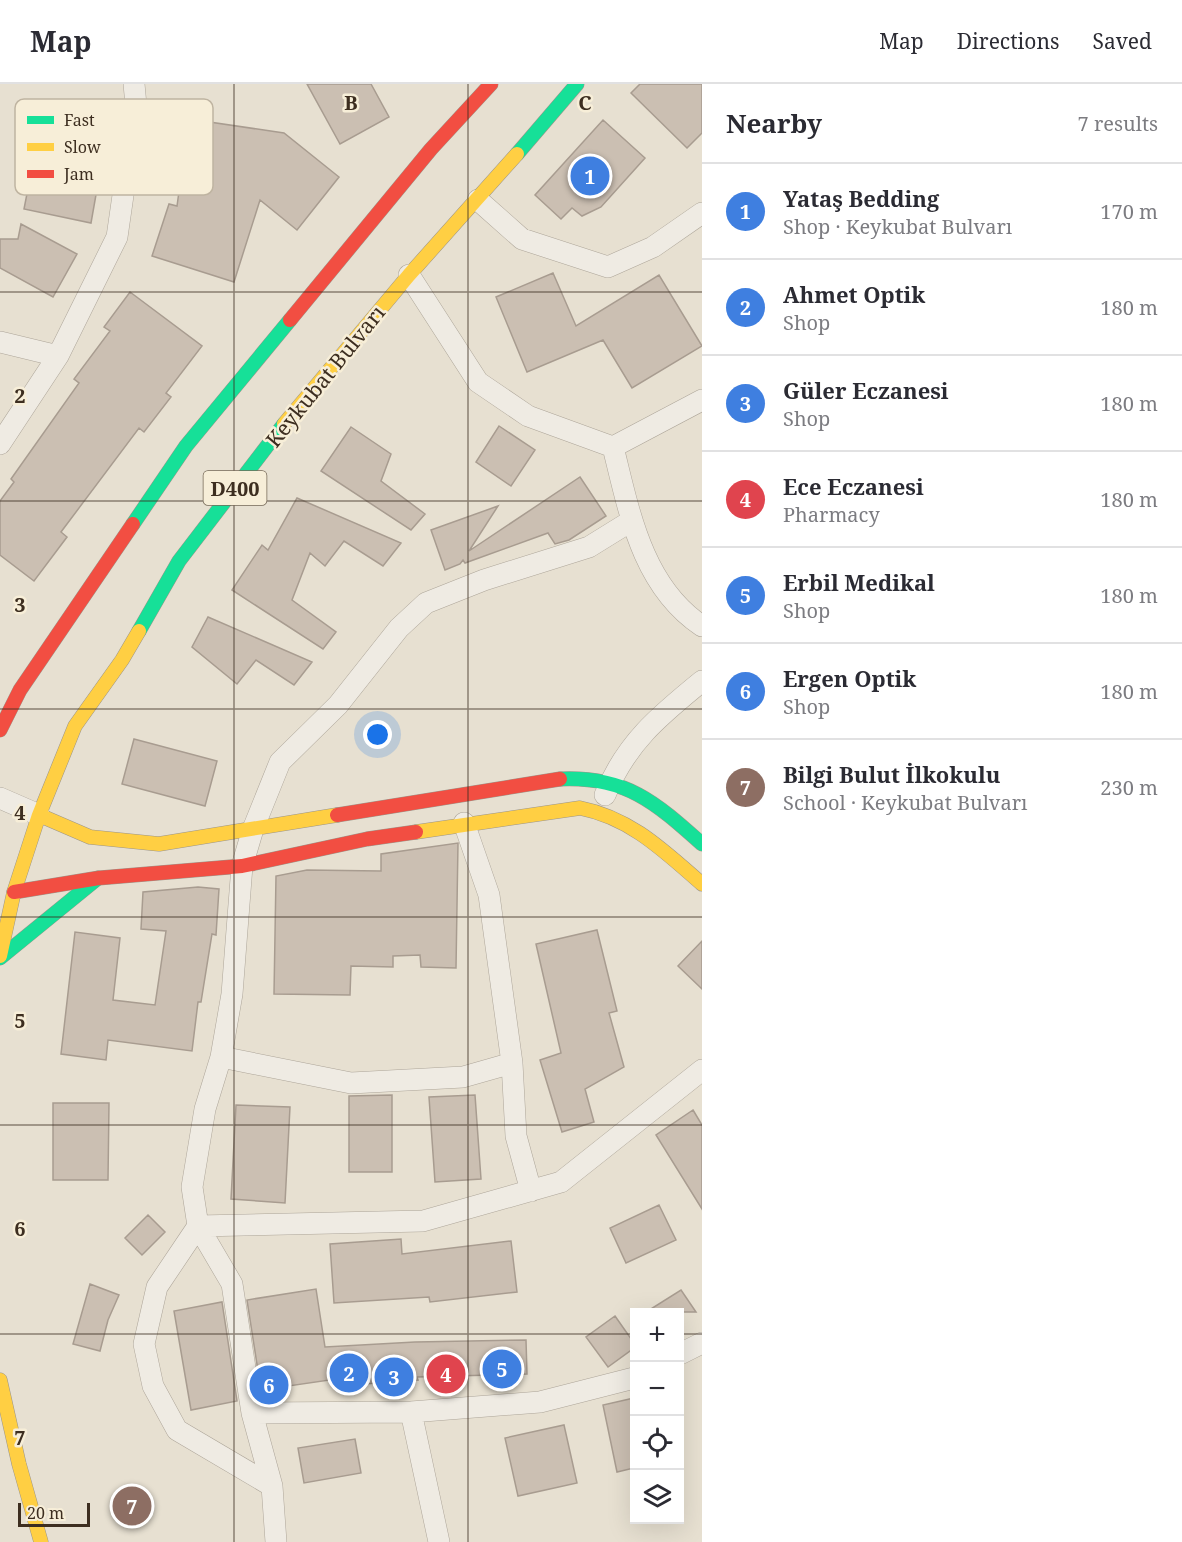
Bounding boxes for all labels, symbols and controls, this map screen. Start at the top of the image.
text: Map [30,22,92,60]
text: Map [879,27,924,55]
text: Directions [957,27,1059,55]
text: Saved [1092,27,1152,55]
text: B [344,89,358,116]
text: C [578,89,592,116]
legend [15,99,213,195]
text: Nearby [726,105,822,141]
text: Fast [64,109,95,131]
text: 7 results [1078,110,1158,137]
text: Slow [64,136,101,158]
pin: 1 [570,154,610,199]
text: Jam [63,163,94,185]
text: Yataş Bedding [783,183,939,213]
text: 1 [740,198,751,225]
text: 170 m [1100,198,1158,225]
text: Shop · Keykubat Bulvarı [783,213,1012,240]
text: Ahmet Optik [783,279,925,309]
text: 2 [740,294,751,321]
text: 180 m [1100,294,1158,321]
street label: Keykubat Bulvarı [259,299,391,453]
text: Shop [783,309,830,336]
text: Güler Eczanesi [783,375,949,405]
text: 2 [14,382,26,409]
text: 3 [740,390,751,417]
text: 180 m [1100,390,1158,417]
text: Shop [783,405,830,432]
road number: D400 [204,471,266,505]
text: Ece Eczanesi [783,471,924,501]
text: 4 [740,486,751,513]
text: 180 m [1100,486,1158,513]
text: Pharmacy [783,501,880,528]
text: Erbil Medikal [783,567,935,597]
text: 5 [740,582,751,609]
text: 180 m [1100,582,1158,609]
text: 3 [14,591,26,618]
text: Shop [783,597,830,624]
text: Ergen Optik [783,663,916,693]
text: 6 [740,678,751,705]
text: 180 m [1100,678,1158,705]
text: Shop [783,693,830,720]
your location [363,720,392,749]
text: Bilgi Bulut İlkokulu [783,759,1000,789]
text: 7 [740,774,751,801]
text: 230 m [1100,774,1158,801]
text: School · Keykubat Bulvarı [783,789,1028,816]
text: 4 [14,799,26,826]
text: 5 [14,1007,26,1034]
text: 6 [14,1215,26,1242]
map controls [630,1308,684,1524]
button: + [630,1308,684,1362]
pin: 5 [482,1346,522,1392]
pin: 2 [330,1350,368,1396]
pin: 4 [426,1352,466,1396]
pin: 3 [374,1354,414,1400]
pin: 6 [250,1362,288,1408]
button: − [630,1362,684,1416]
button: locate [630,1416,684,1470]
text: 7 [14,1424,26,1451]
button: layers [630,1470,684,1524]
pin: 7 [112,1484,152,1528]
scale bar [18,1500,90,1528]
text: 20 m [27,1502,64,1524]

